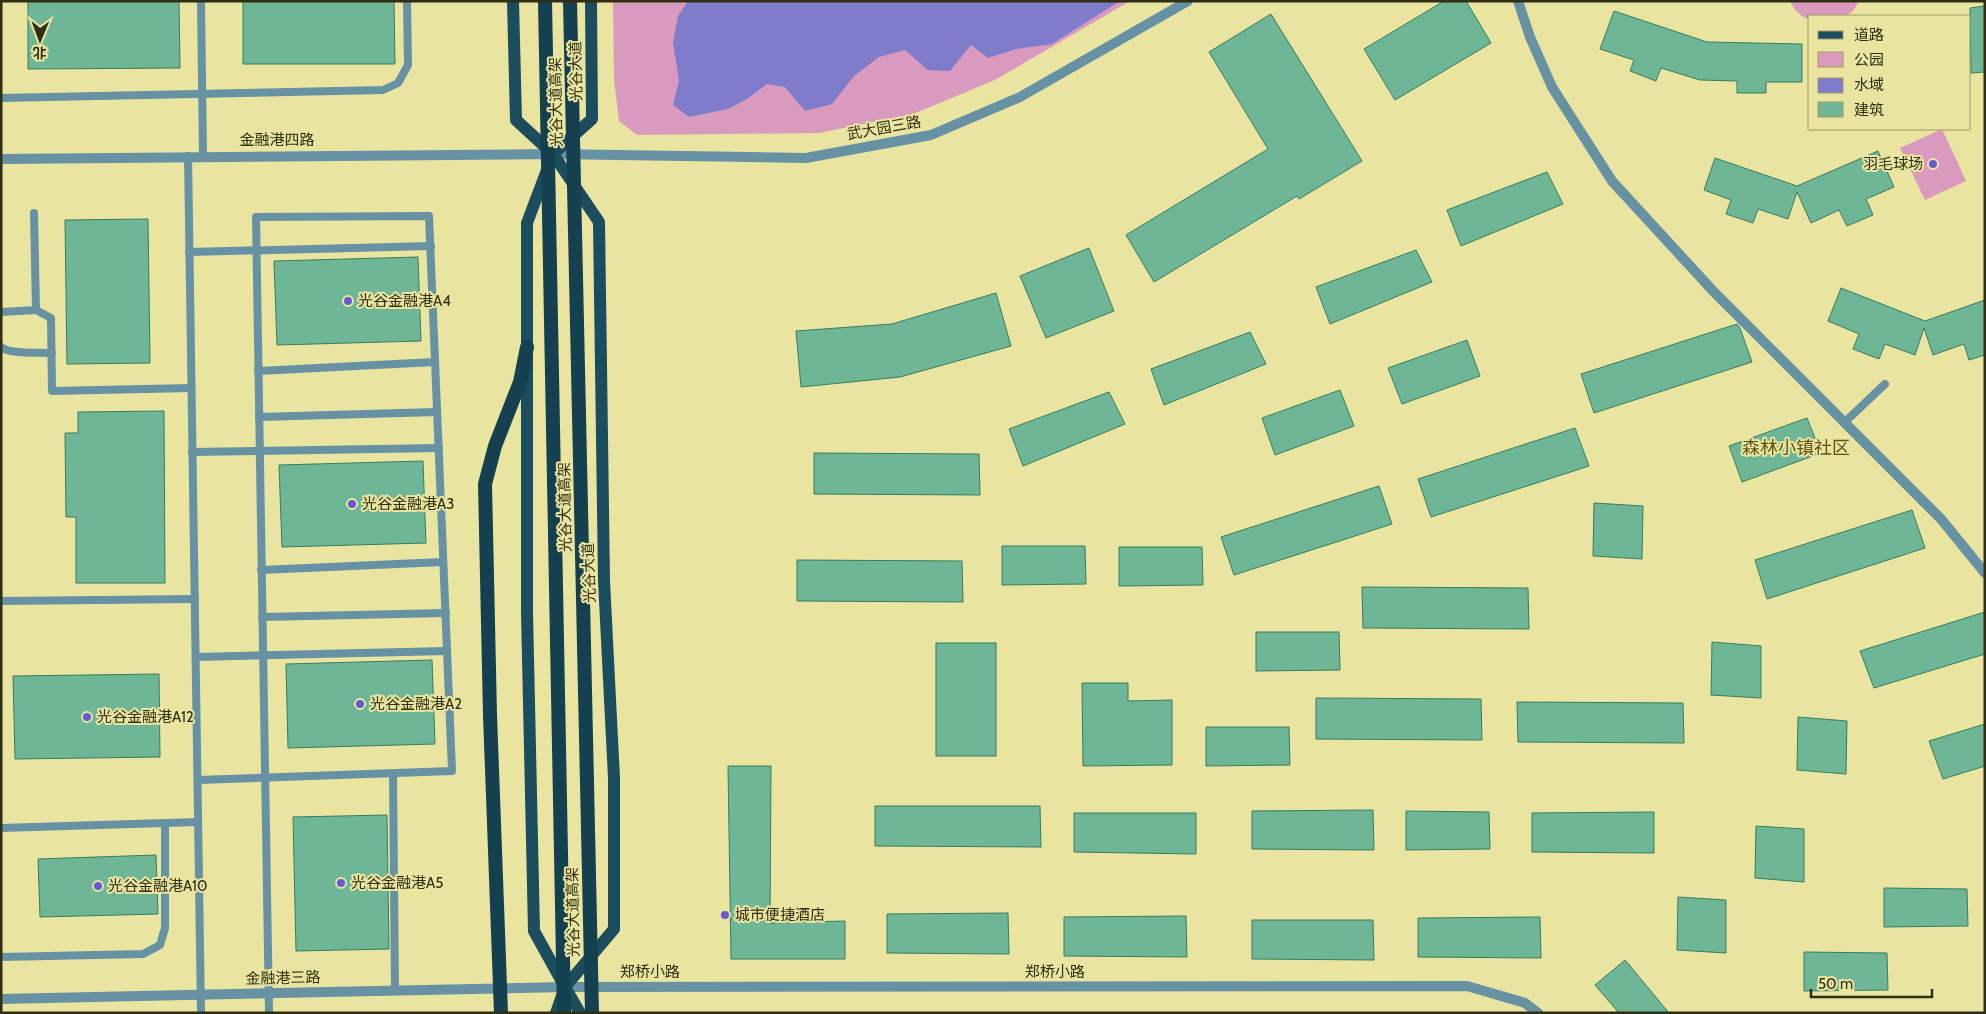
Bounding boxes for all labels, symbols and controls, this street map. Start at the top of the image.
north arrow [15,15,65,65]
legend [1808,15,1971,130]
text: 道路 [1854,26,1884,44]
street label: 光谷大道 [566,41,586,101]
text: 北 [33,44,47,62]
text: 公园 [1854,51,1884,69]
street label: 光谷大道高架 [546,57,566,147]
text: 水域 [1854,76,1884,94]
text: 建筑 [1854,101,1884,119]
street label: 武大园三路 [845,113,923,143]
street label: 金融港四路 [239,131,315,149]
place label: 羽毛球场 [1863,155,1923,173]
marker: 羽毛球场 [1927,158,1939,170]
place label: 光谷金融港A4 [358,292,451,310]
marker: 光谷金融港A4 [342,295,354,307]
district label: 森林小镇社区 [1742,437,1850,459]
street label: 光谷大道高架 [555,462,575,552]
place label: 光谷金融港A3 [362,495,454,513]
marker: 光谷金融港A3 [346,498,358,510]
street label: 光谷大道 [579,543,599,603]
place label: 光谷金融港A2 [370,695,462,713]
marker: 光谷金融港A2 [354,698,366,710]
place label: 光谷金融港A12 [97,708,194,726]
marker: 光谷金融港A12 [81,711,93,723]
street label: 光谷大道高架 [563,867,583,957]
place label: 光谷金融港A5 [351,874,443,892]
place label: 光谷金融港A10 [108,877,207,895]
marker: 光谷金融港A5 [335,877,347,889]
marker: 光谷金融港A10 [92,880,104,892]
place label: 城市便捷酒店 [735,906,825,924]
marker: 城市便捷酒店 [719,909,731,921]
street label: 郑桥小路 [620,963,680,981]
street label: 郑桥小路 [1025,963,1085,981]
scale bar [1811,966,1932,998]
street label: 金融港三路 [245,968,321,988]
text: 50 m [1818,975,1853,993]

